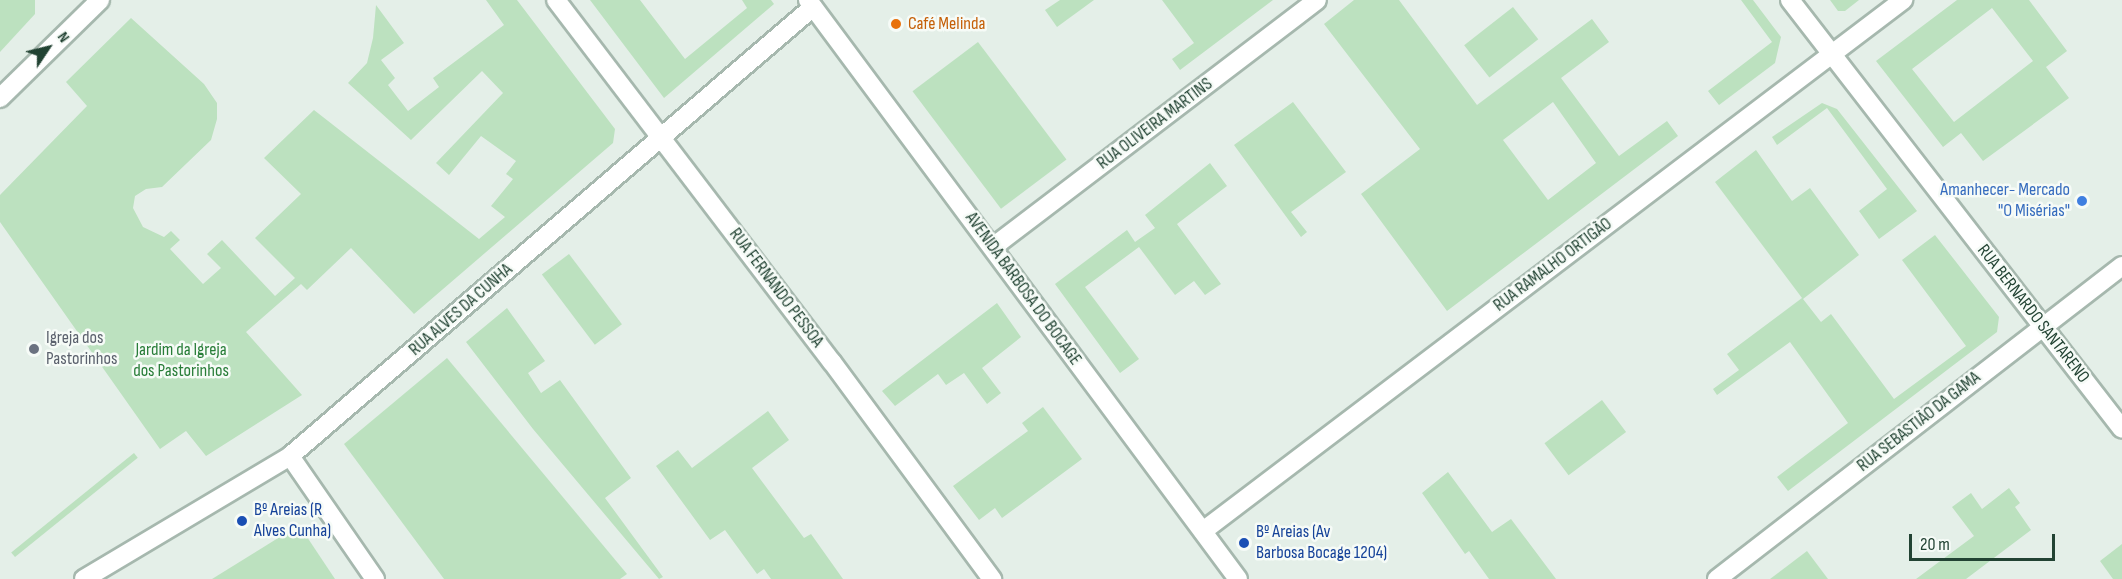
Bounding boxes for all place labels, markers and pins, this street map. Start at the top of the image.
place label: Café Melinda [908,13,985,35]
marker: Café Melinda [889,17,903,31]
place label: Amanhecer- Mercado "O Misérias" [1940,180,2070,222]
marker: Amanhecer- Mercado "O Misérias" [2075,194,2089,208]
place label: Igreja dos Pastorinhos [46,328,117,370]
marker: Igreja dos Pastorinhos [27,342,41,356]
place label: Bº Areias (R Alves Cunha) [254,500,331,542]
marker: Bº Areias (R Alves Cunha) [235,514,249,528]
place label: Bº Areias (Av Barbosa Bocage 1204) [1256,522,1387,564]
marker: Bº Areias (Av Barbosa Bocage 1204) [1237,536,1251,550]

